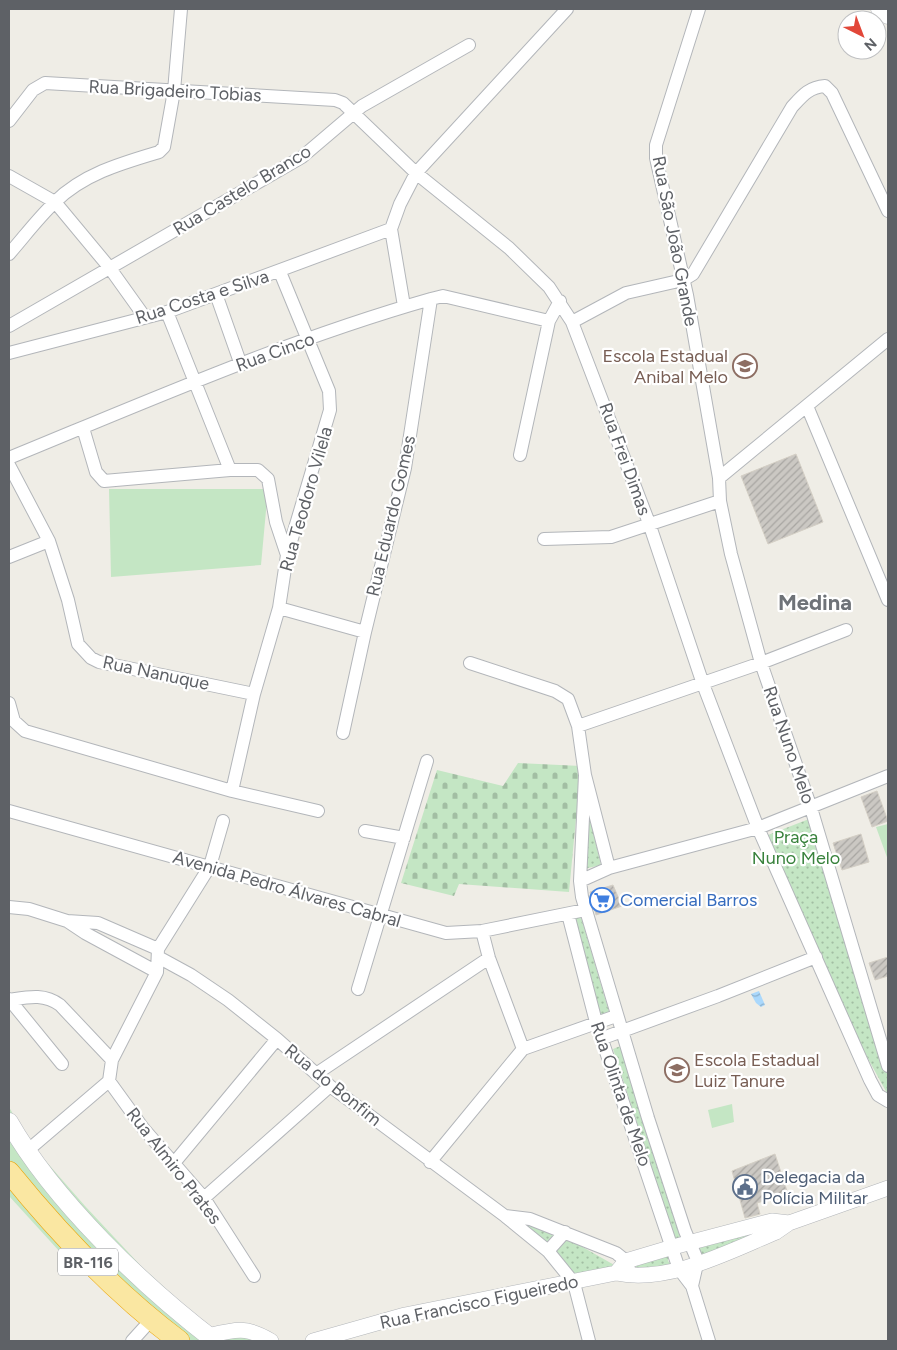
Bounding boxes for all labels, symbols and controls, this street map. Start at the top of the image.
north arrow [837,10,887,60]
text: N [861,34,880,54]
street label: Rua Brigadeiro Tobias [88,75,262,107]
street label: Rua Castelo Branco [169,140,315,240]
street label: Rua São João Grande [648,154,702,328]
street label: Rua Costa e Silva [133,265,271,329]
street label: Rua Cinco [233,328,317,376]
place label: Escola Estadual Anibal Melo [602,345,728,388]
school or university icon: Escola Estadual Anibal Melo [732,353,758,379]
street label: Rua Frei Dimas [594,400,656,518]
street label: Rua Teodoro Vilela [275,424,337,574]
street label: Rua Eduardo Gomes [362,433,420,599]
district label: Medina [778,589,852,616]
street label: Rua Nanuque [101,651,211,695]
street label: Rua Nuno Melo [759,683,819,807]
park label: Praça Nuno Melo [752,826,840,869]
street label: Avenida Pedro Álvares Cabral [170,846,404,932]
supermarket icon: Comercial Barros [589,887,615,913]
place label: Comercial Barros [620,889,757,911]
street label: Rua Olinta de Melo [586,1019,656,1169]
street label: Rua do Bonfim [280,1039,386,1131]
place label: Escola Estadual Luiz Tanure [694,1049,820,1092]
school or university icon: Escola Estadual Luiz Tanure [664,1057,690,1083]
street label: Rua Almiro Prates [122,1103,226,1229]
place label: Delegacia da Polícia Militar [762,1166,868,1209]
public building icon: Delegacia da Polícia Militar [732,1174,758,1200]
road number: BR-116 [58,1248,118,1276]
street label: Rua Francisco Figueiredo [378,1270,580,1334]

